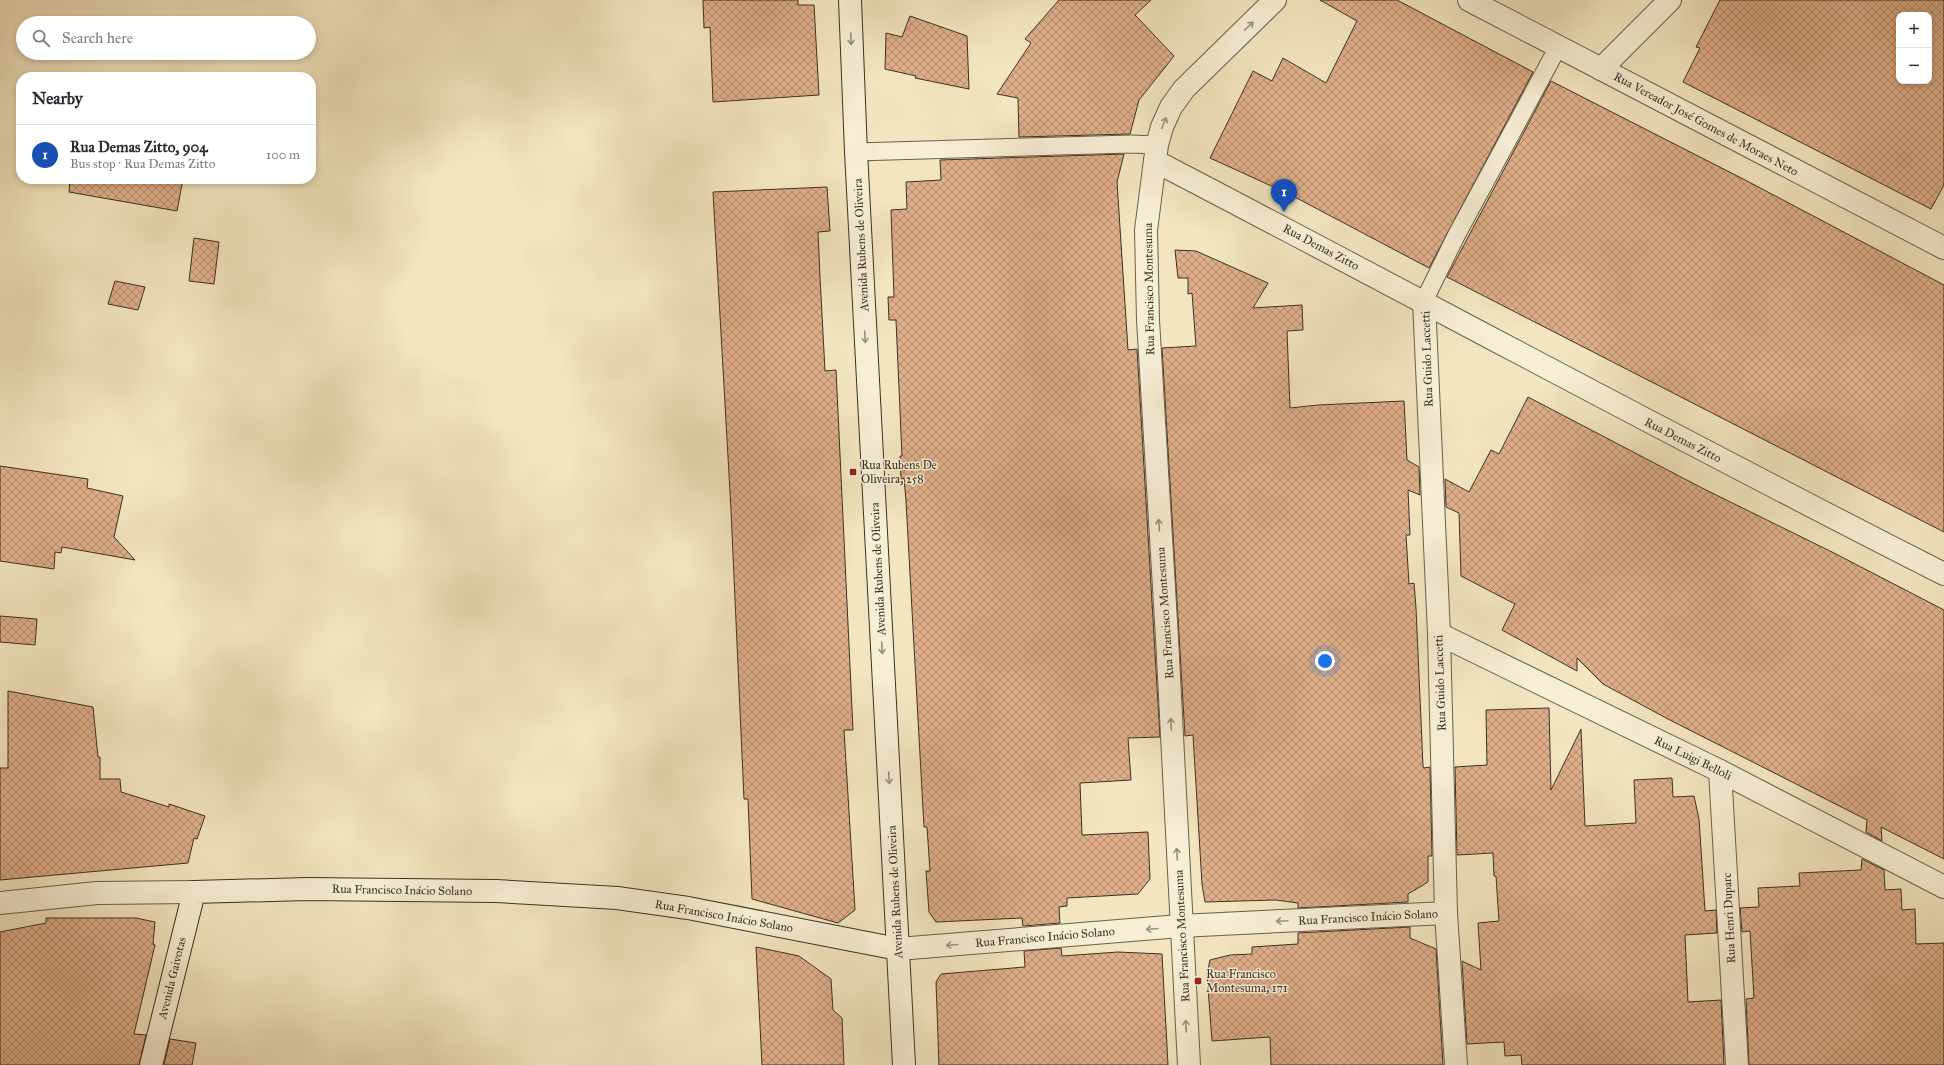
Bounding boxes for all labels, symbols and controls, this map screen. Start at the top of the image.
map controls [1896,12,1932,84]
button: + [1896,12,1932,48]
search box [16,16,316,60]
one-way arrow [1244,21,1254,31]
icon: search [30,27,52,49]
text: Search here [62,29,133,47]
one-way arrow [848,32,855,45]
button: − [1896,48,1932,84]
street label: Rua Vereador José Gomes de Moraes Neto [1611,69,1801,180]
text: Nearby [32,88,83,109]
one-way arrow [1161,118,1168,130]
text: Rua Demas Zitto, 904 [70,138,208,156]
text: 1 [42,147,48,163]
text: 100 m [266,147,300,163]
text: Bus stop · Rua Demas Zitto [70,156,215,172]
street label: Avenida Rubens de Oliveira [850,177,872,313]
pin: 1 [1271,179,1297,212]
street label: Rua Demas Zitto [1280,221,1362,273]
street label: Rua Francisco Montesuma [1141,222,1157,355]
street label: Rua Guido Laccetti [1418,310,1436,407]
one-way arrow [862,330,869,343]
street label: Rua Demas Zitto [1642,415,1724,465]
place label: Rua Rubens De Oliveira, 258 [861,458,937,486]
marker: Rua Rubens De Oliveira, 258 [848,467,858,477]
street label: Avenida Rubens de Oliveira [867,501,889,637]
one-way arrow [1156,519,1163,532]
street label: Rua Francisco Montesuma [1153,545,1177,680]
street label: Rua Guido Laccetti [1431,634,1449,731]
one-way arrow [878,641,885,654]
your location [1315,651,1335,671]
one-way arrow [1168,718,1175,731]
street label: Rua Luigi Belloli [1652,733,1735,784]
one-way arrow [885,771,892,784]
street label: Avenida Rubens de Oliveira [884,824,906,960]
one-way arrow [1173,848,1181,861]
street label: Rua Francisco Montesuma [1171,869,1192,1003]
street label: Rua Henri Duparc [1720,872,1738,964]
street label: Rua Francisco Inácio Solano [332,882,472,898]
street label: Rua Francisco Inácio Solano [654,897,794,935]
street label: Rua Francisco Inácio Solano [1298,906,1438,928]
one-way arrow [1276,918,1289,925]
street label: Rua Francisco Inácio Solano [975,924,1115,950]
one-way arrow [1146,925,1159,932]
street label: Avenida Gaivotas [155,935,189,1021]
one-way arrow [946,941,959,949]
place label: Rua Francisco Montesuma, 171 [1206,967,1288,995]
marker: Rua Francisco Montesuma, 171 [1193,976,1203,986]
one-way arrow [1183,1020,1190,1033]

